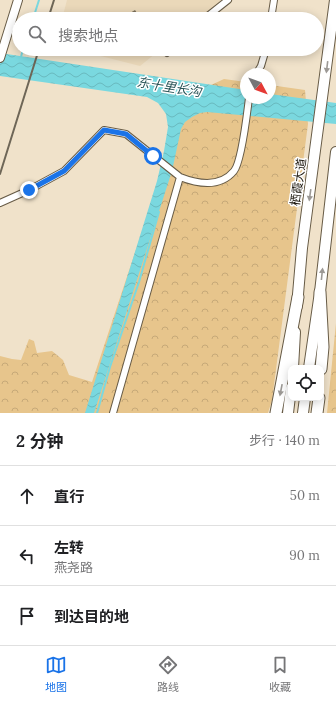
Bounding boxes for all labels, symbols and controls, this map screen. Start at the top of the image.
search box [12,12,324,56]
icon: search [26,23,48,45]
text: 搜索地点 [58,26,118,45]
one-way arrow [324,60,330,73]
north arrow [240,68,276,104]
water label: 东十里长沟 [136,74,204,101]
route start [144,147,162,165]
street label: 栖霞大道 [287,157,309,207]
route end [20,181,38,199]
one-way arrow [307,189,313,201]
one-way arrow [319,268,326,280]
map controls [288,365,324,401]
button: locate [288,365,324,401]
one-way arrow [277,384,283,396]
text: 2 分钟 [16,430,64,452]
text: 步行 · 140 m [249,432,320,449]
icon: ahead [16,485,38,507]
text: 直行 [54,487,84,506]
text: 50 m [290,487,320,504]
text: 左转 [54,538,84,557]
icon: left [16,545,38,567]
text: 90 m [289,547,320,564]
text: 燕尧路 [54,559,93,576]
icon: arrive [16,605,38,627]
text: 到达目的地 [54,607,129,626]
tab: 地图 [45,654,67,694]
tab: 路线 [157,654,179,694]
tab: 收藏 [269,654,291,694]

